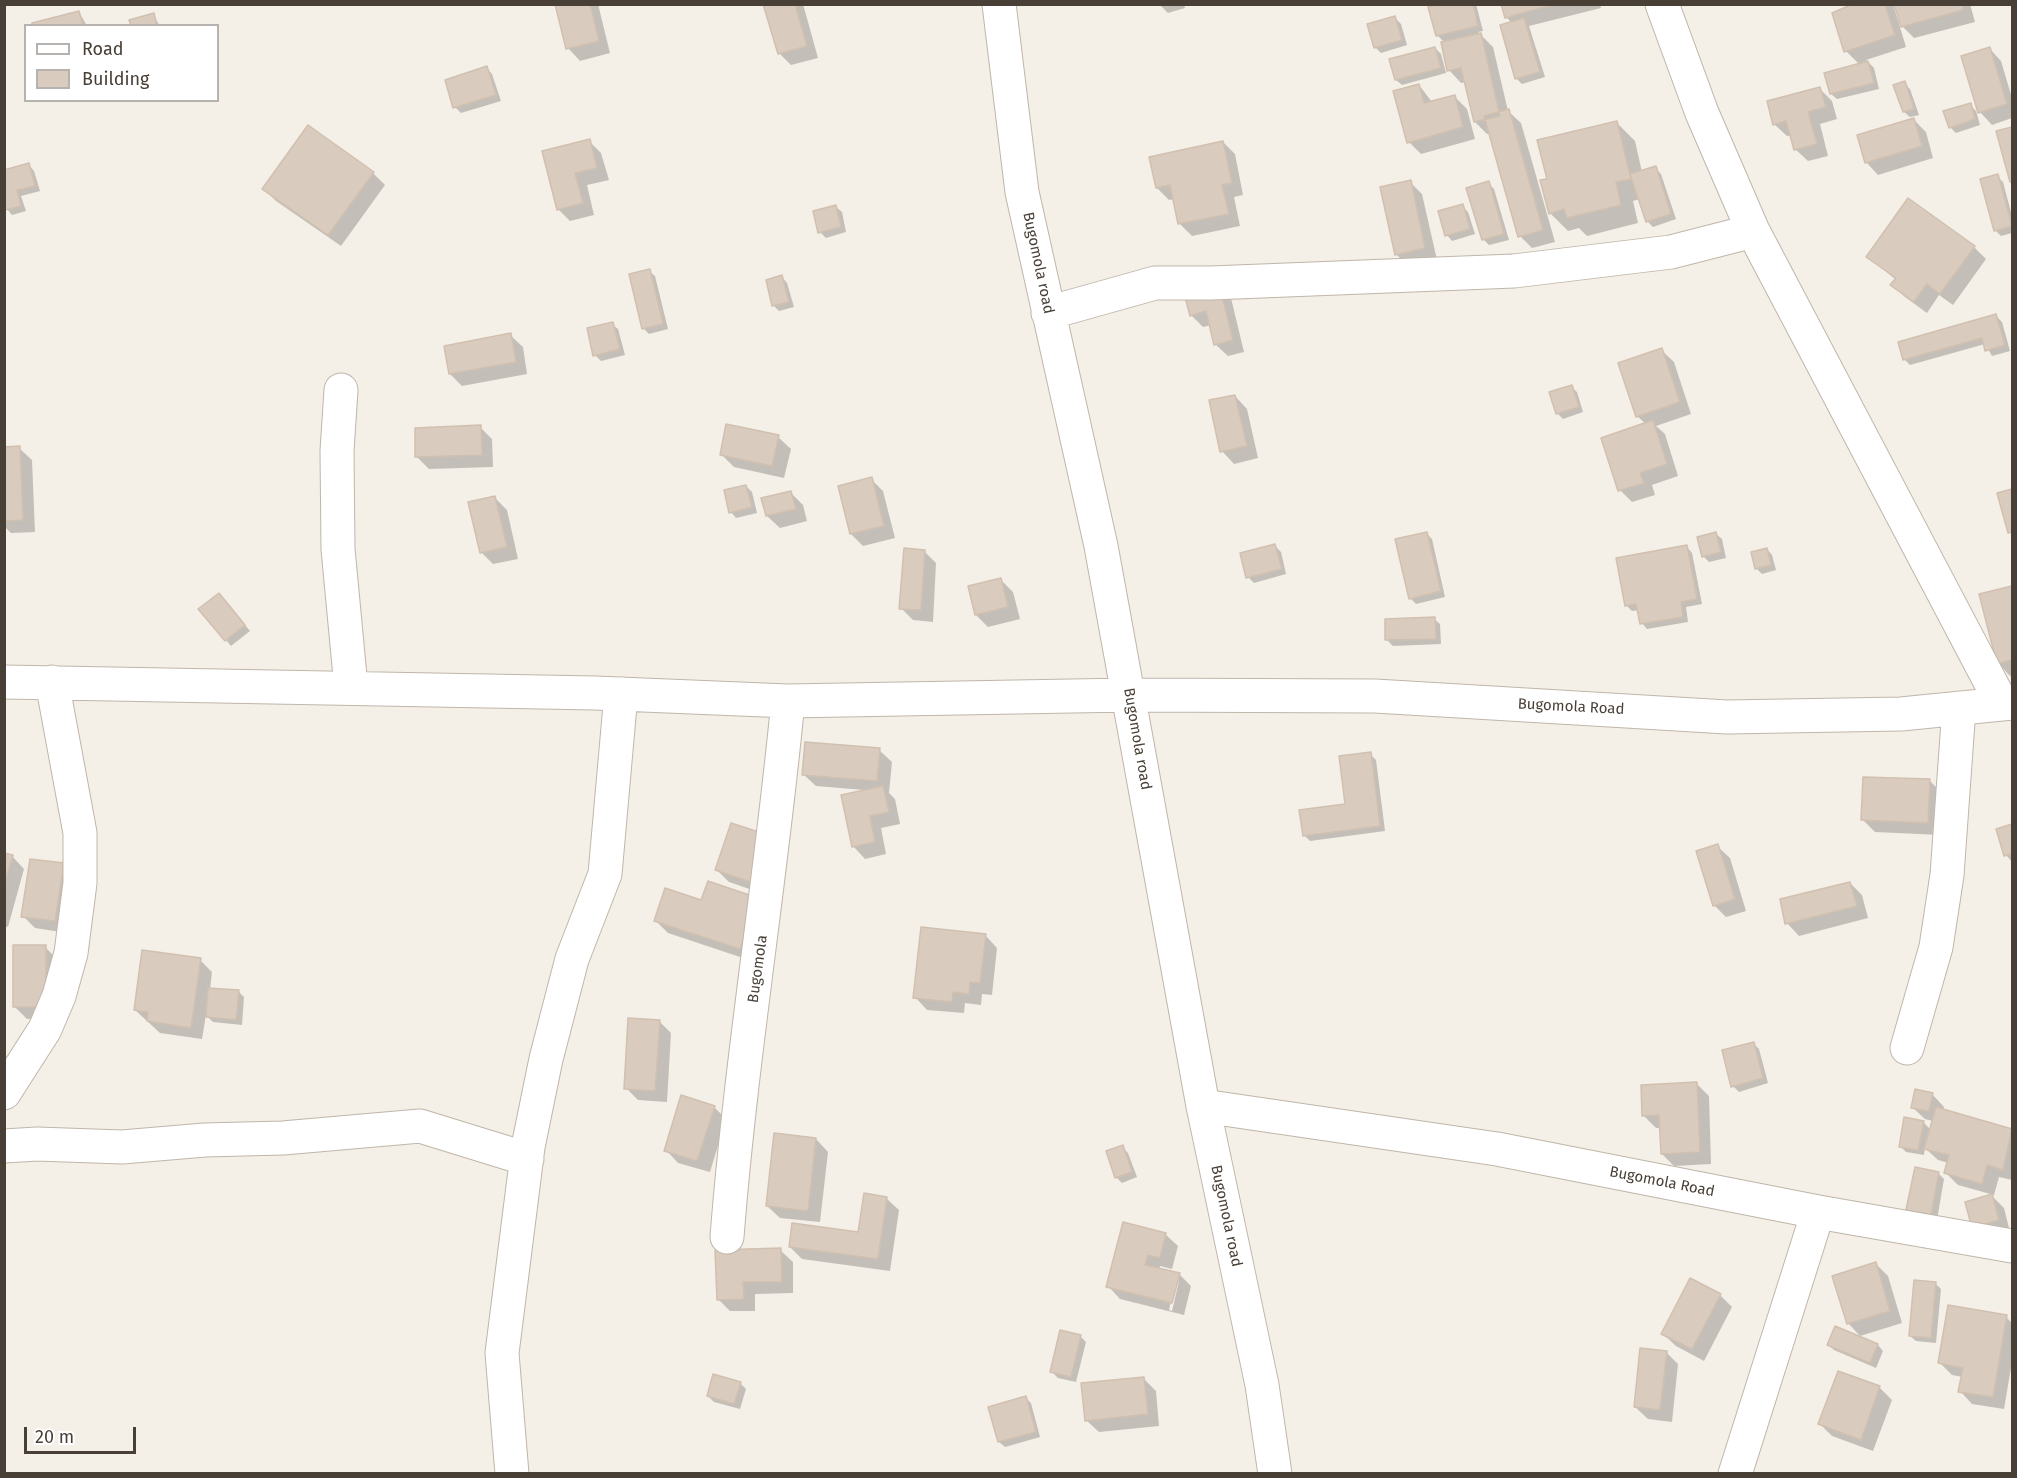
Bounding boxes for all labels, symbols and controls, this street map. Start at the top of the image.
legend [24,24,219,102]
text: Road [82,38,124,60]
text: Building [82,68,149,90]
street label: Bugomola road [1018,211,1058,315]
street label: Bugomola road [1119,687,1155,791]
street label: Bugomola Road [1517,695,1625,719]
street label: Bugomola [744,934,772,1004]
street label: Bugomola Road [1608,1163,1716,1201]
street label: Bugomola road [1206,1164,1246,1268]
scale bar [27,1415,140,1453]
text: 20 m [35,1426,74,1448]

